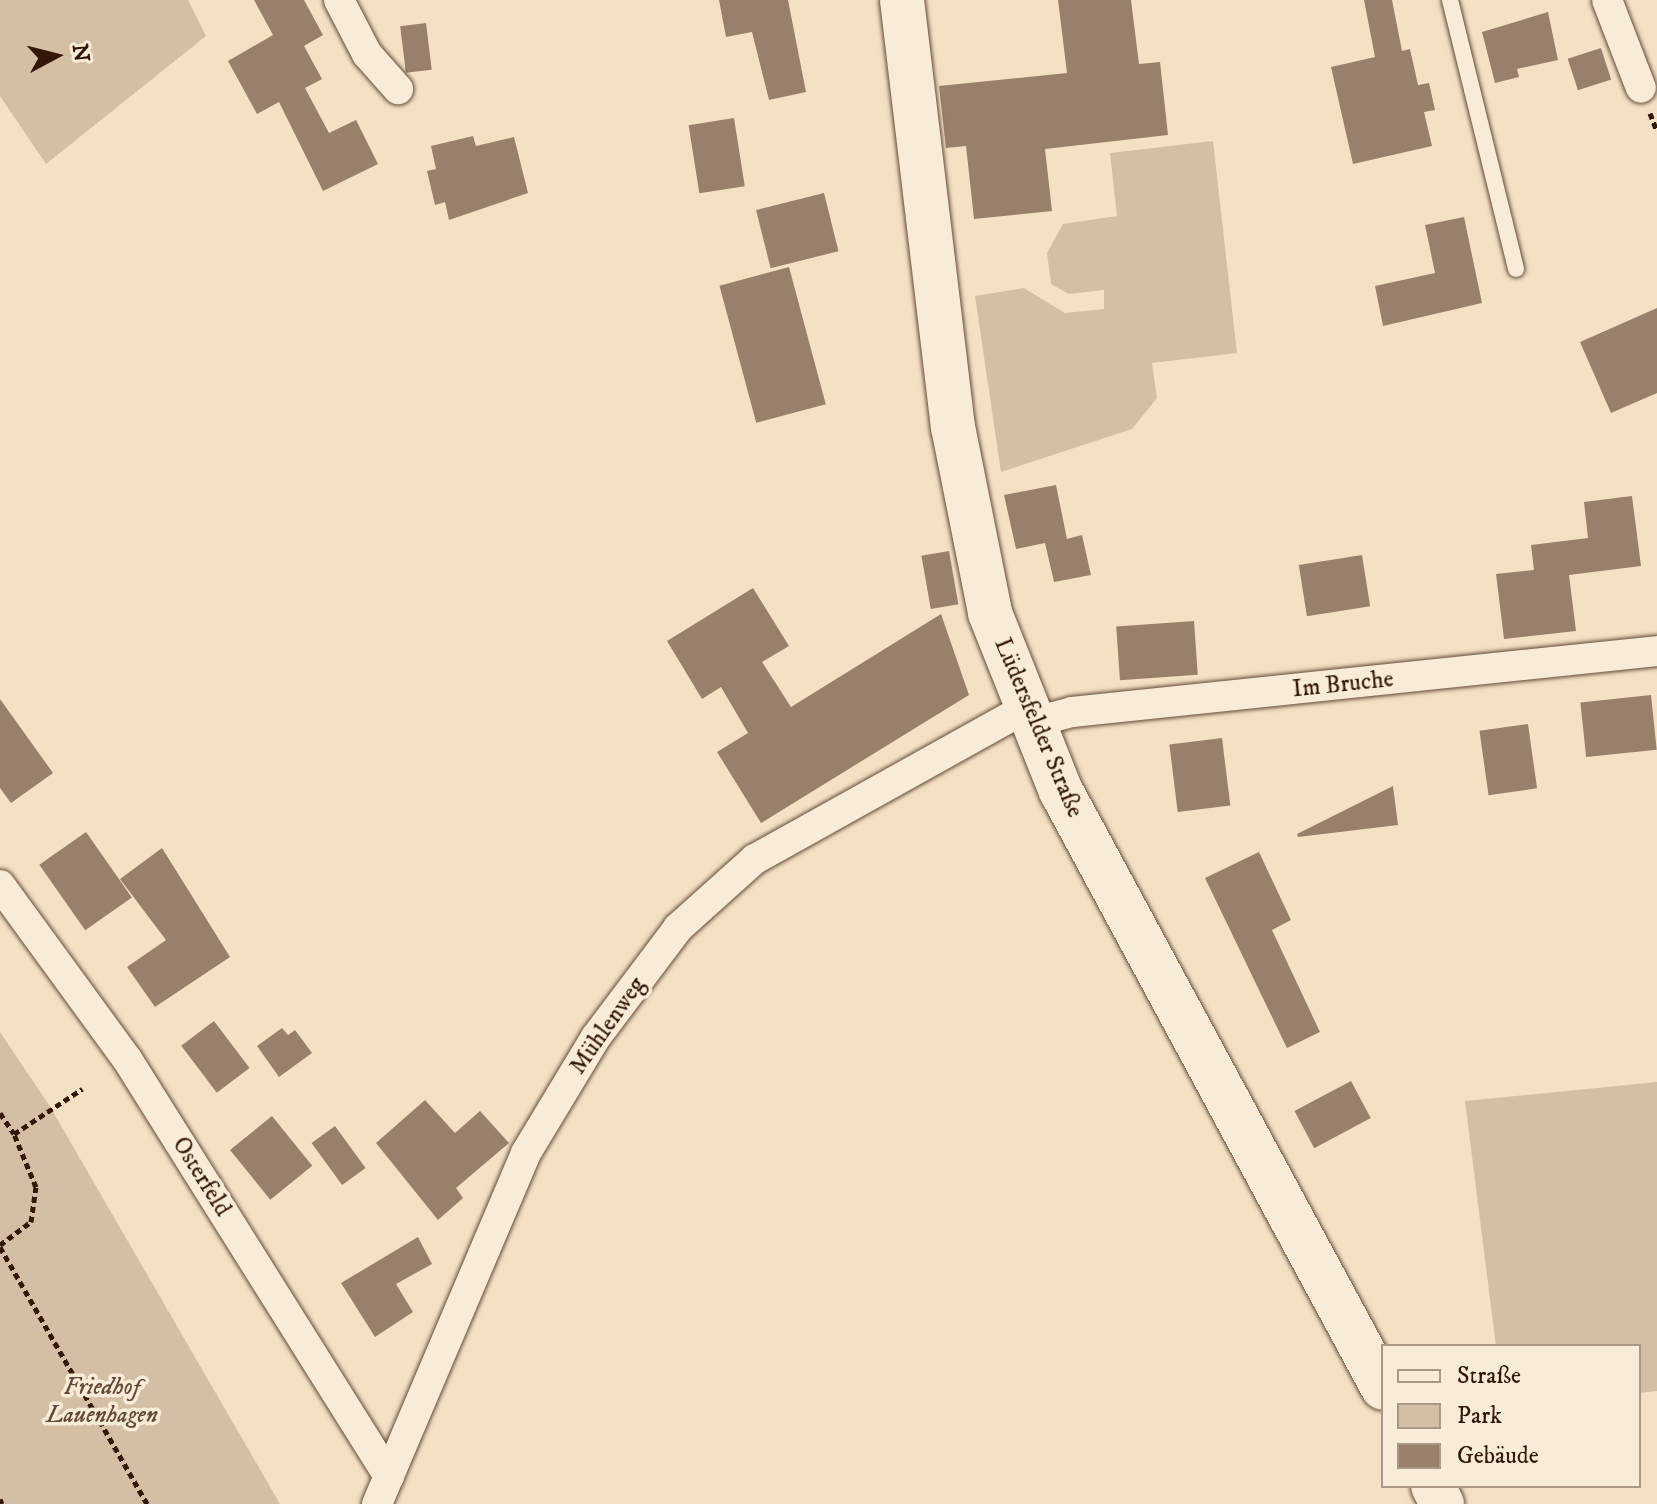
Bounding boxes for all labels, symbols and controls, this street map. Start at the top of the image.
north arrow [16,16,96,96]
text: N [66,42,95,64]
street label: Lüdersfelder Straße [987,634,1089,822]
street label: Im Bruche [1291,665,1395,705]
street label: Mühlenweg [564,972,652,1080]
street label: Osterfeld [165,1132,237,1222]
legend [1381,1344,1641,1488]
text: Straße [1457,1361,1521,1391]
park label: Friedhof Lauenhagen [46,1374,158,1430]
text: Park [1457,1401,1502,1431]
text: Gebäude [1457,1441,1539,1471]

